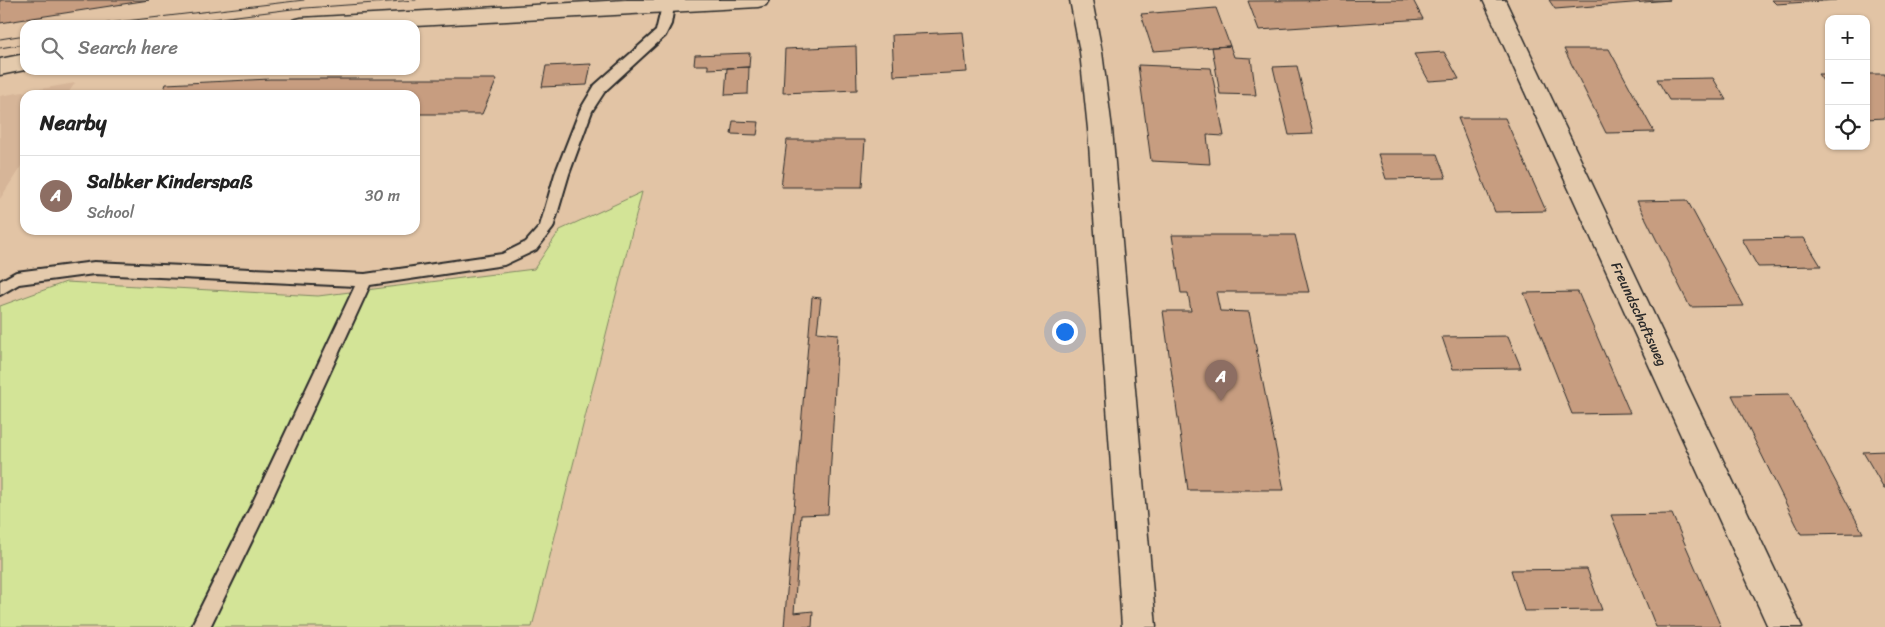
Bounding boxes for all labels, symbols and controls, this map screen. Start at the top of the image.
map controls [1825,15,1870,150]
button: + [1825,15,1870,60]
search box [20,20,420,75]
text: Search here [78,31,178,64]
icon: search [38,34,66,62]
button: − [1825,60,1870,105]
text: Nearby [40,104,106,142]
button: locate [1825,105,1870,150]
text: Salbker Kinderspaß [87,165,253,198]
text: A [51,181,61,210]
text: 30 m [365,181,400,210]
text: School [87,198,134,227]
street label: Freundschaftsweg [1604,258,1674,370]
your location [1052,319,1078,345]
pin: A [1205,360,1237,401]

